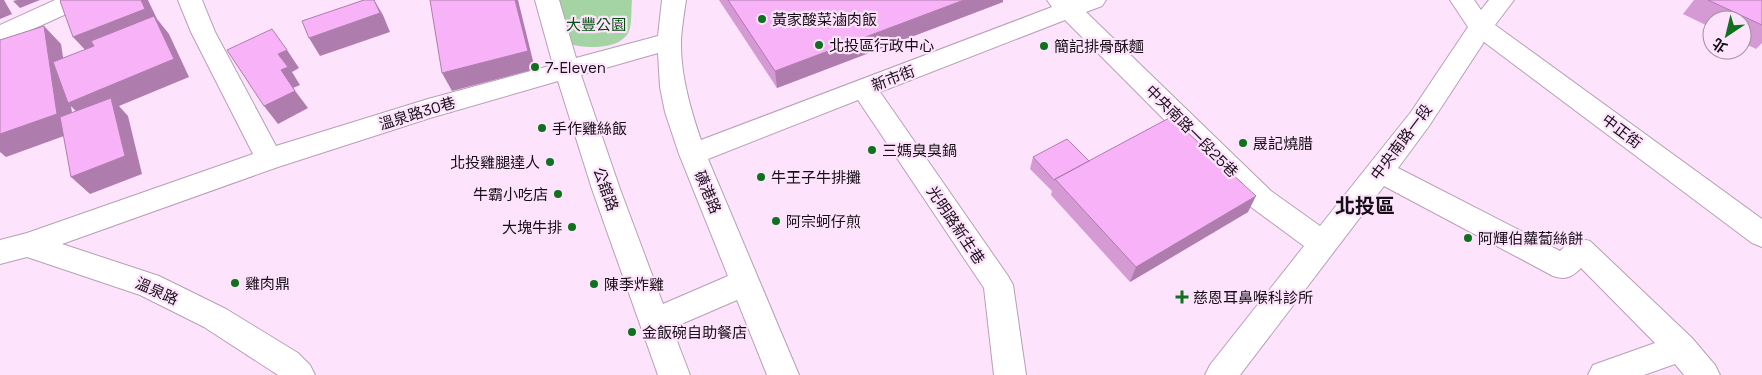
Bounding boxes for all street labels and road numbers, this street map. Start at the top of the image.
street label: 新市街 [869,61,917,95]
street label: 中央南路一段25巷 [1142,81,1242,181]
street label: 溫泉路30巷 [377,92,457,134]
street label: 中央南路一段 [1366,100,1436,184]
street label: 中正街 [1598,110,1646,152]
street label: 公舘路 [589,165,623,213]
street label: 磺港路 [690,168,726,216]
street label: 光明路新生巷 [923,182,989,268]
street label: 溫泉路 [133,273,181,309]

